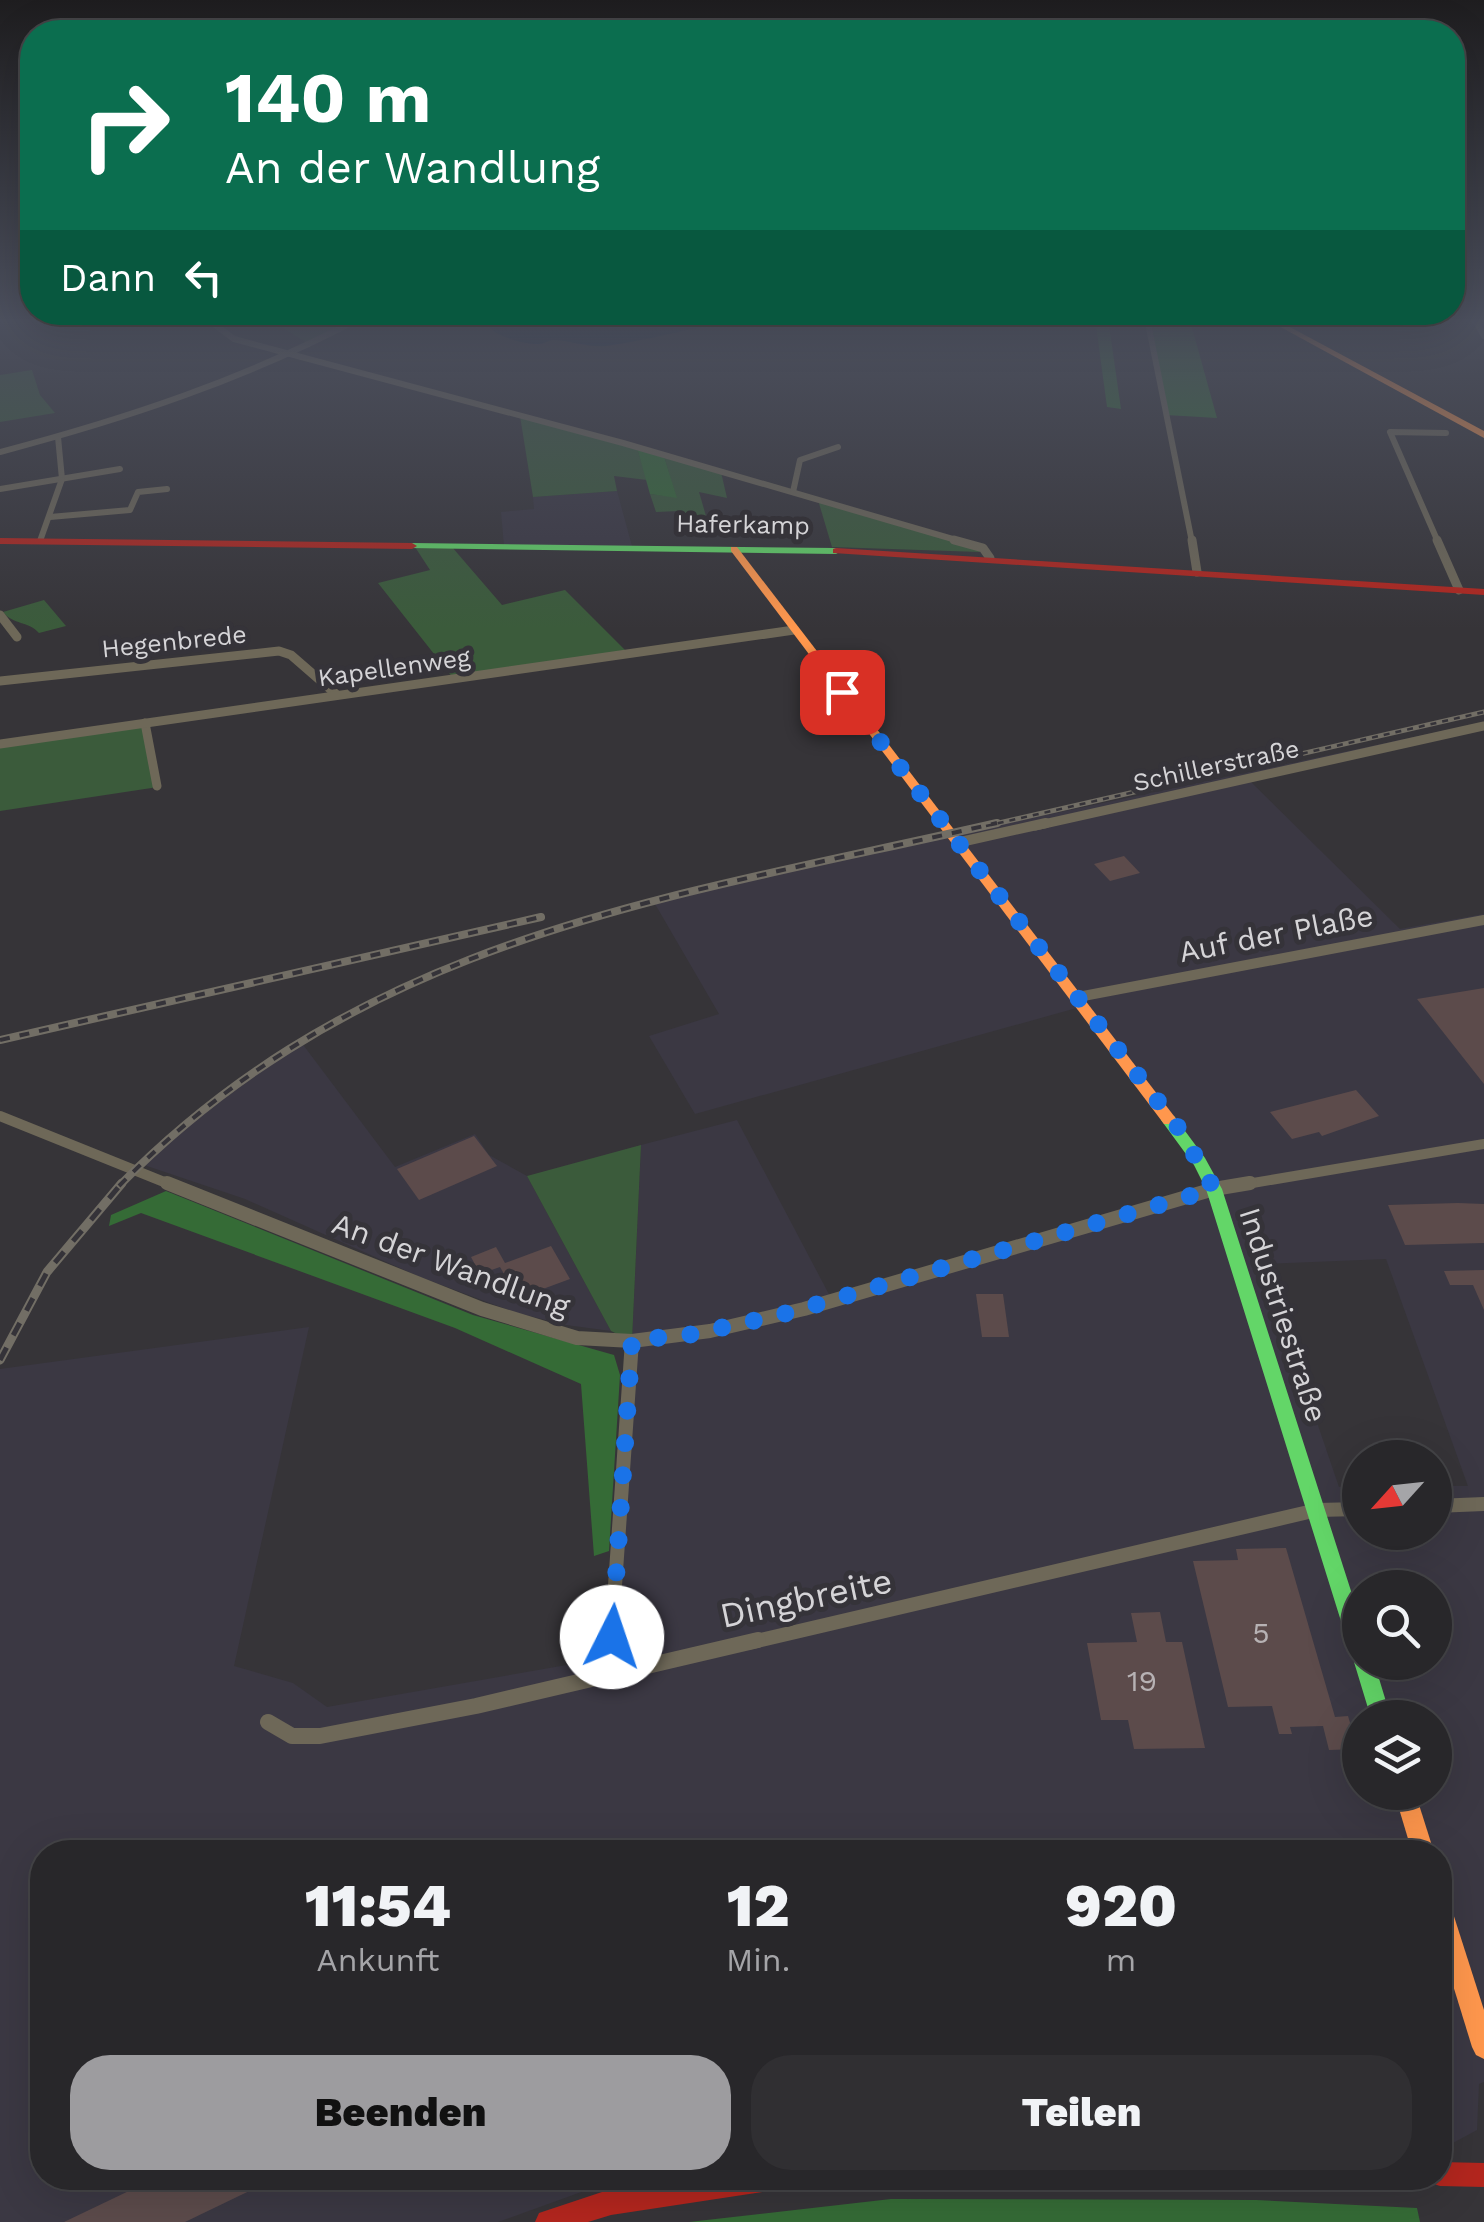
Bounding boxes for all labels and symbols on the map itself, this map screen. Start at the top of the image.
street label: Haferkamp [676,509,810,540]
street label: Hegenbrede [100,619,248,664]
street label: Kapellenweg [316,642,473,693]
pin [800,650,885,735]
street label: Schillerstraße [1130,734,1302,797]
street label: Auf der Plaße [1176,898,1376,969]
street label: Industriestraße [1232,1203,1335,1427]
street label: An der Wandlung [328,1205,575,1324]
north arrow [1342,1440,1452,1550]
street label: Dingbreite [716,1559,896,1637]
position arrow [560,1585,664,1689]
house number: 5 [1252,1615,1270,1650]
house number: 19 [1127,1663,1157,1698]

